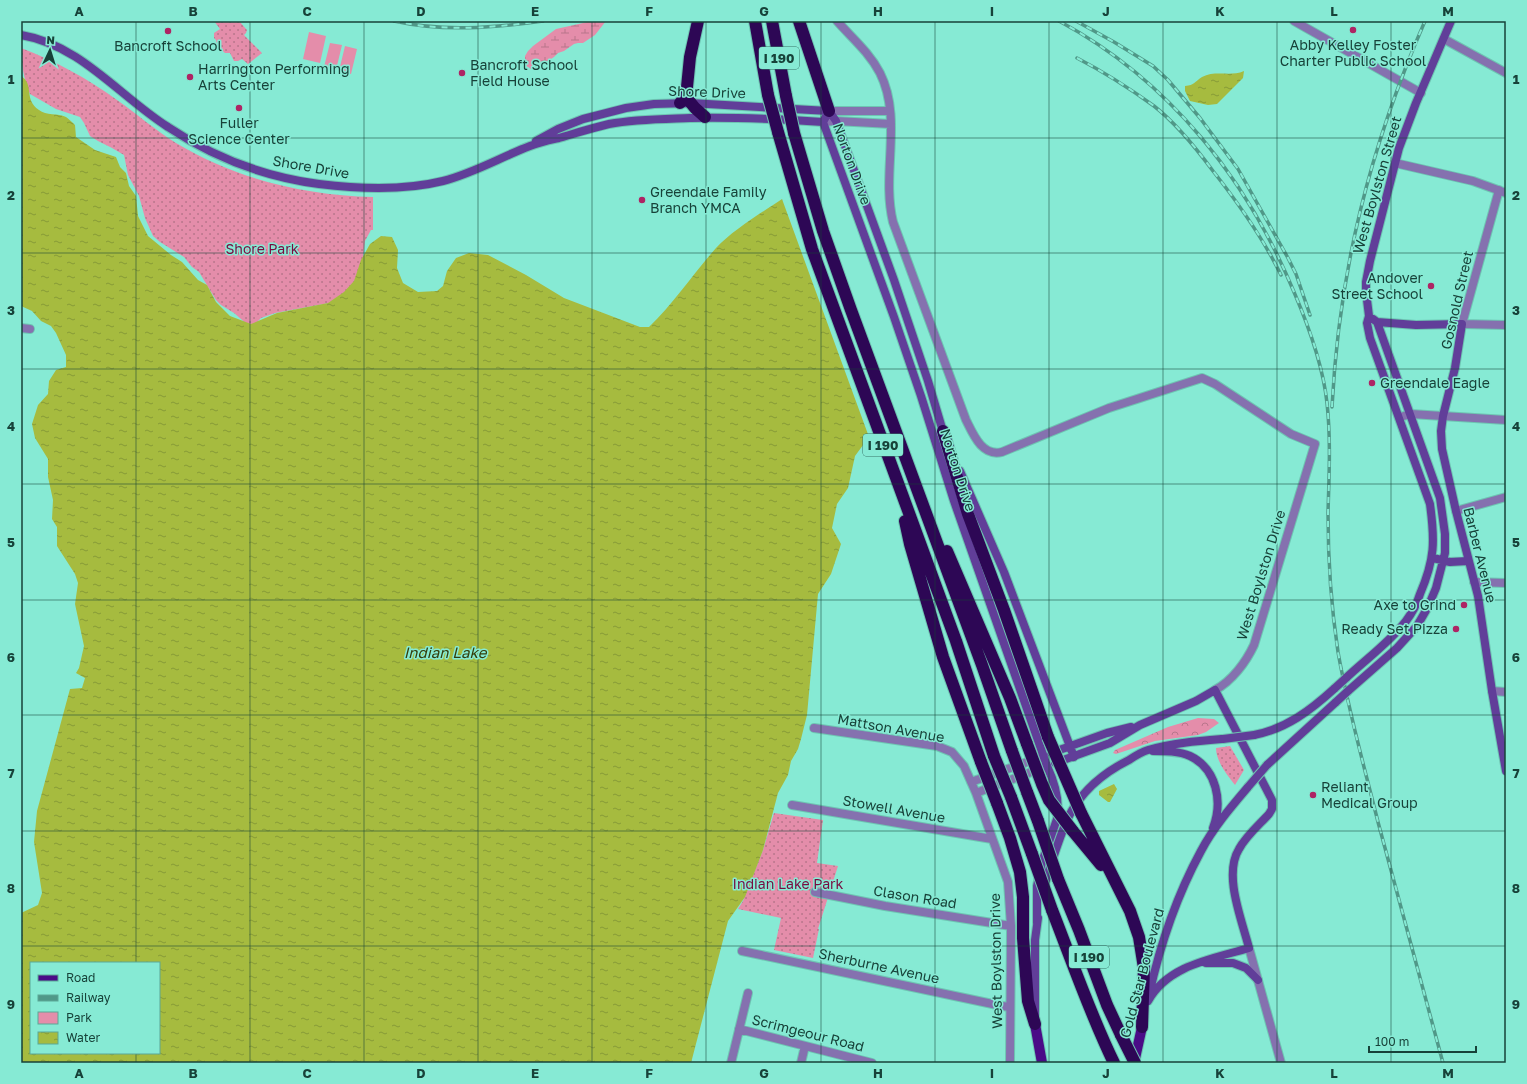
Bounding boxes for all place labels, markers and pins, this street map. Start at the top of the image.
marker: Abby Kelley Foster Charter Public School [1348,25,1358,35]
marker: Bancroft School [163,26,173,36]
place label: Abby Kelley Foster Charter Public School [1280,36,1426,69]
place label: Bancroft School [114,37,222,54]
place label: Bancroft School Field House [470,56,578,89]
place label: Harrington Performing Arts Center [198,60,350,93]
marker: Bancroft School Field House [457,68,467,78]
marker: Harrington Performing Arts Center [185,72,195,82]
marker: Fuller Science Center [234,103,244,113]
place label: Fuller Science Center [188,114,290,147]
place label: Greendale Family Branch YMCA [650,183,767,216]
marker: Greendale Family Branch YMCA [637,195,647,205]
place label: Andover Street School [1332,269,1424,302]
marker: Andover Street School [1426,281,1436,291]
place label: Greendale Eagle [1380,374,1490,391]
marker: Greendale Eagle [1367,378,1377,388]
place label: Axe to Grind [1373,596,1456,613]
marker: Axe to Grind [1459,600,1469,610]
place label: Ready Set Pizza [1341,620,1448,637]
marker: Ready Set Pizza [1451,624,1461,634]
place label: Reliant Medical Group [1321,778,1418,811]
marker: Reliant Medical Group [1308,790,1318,800]

